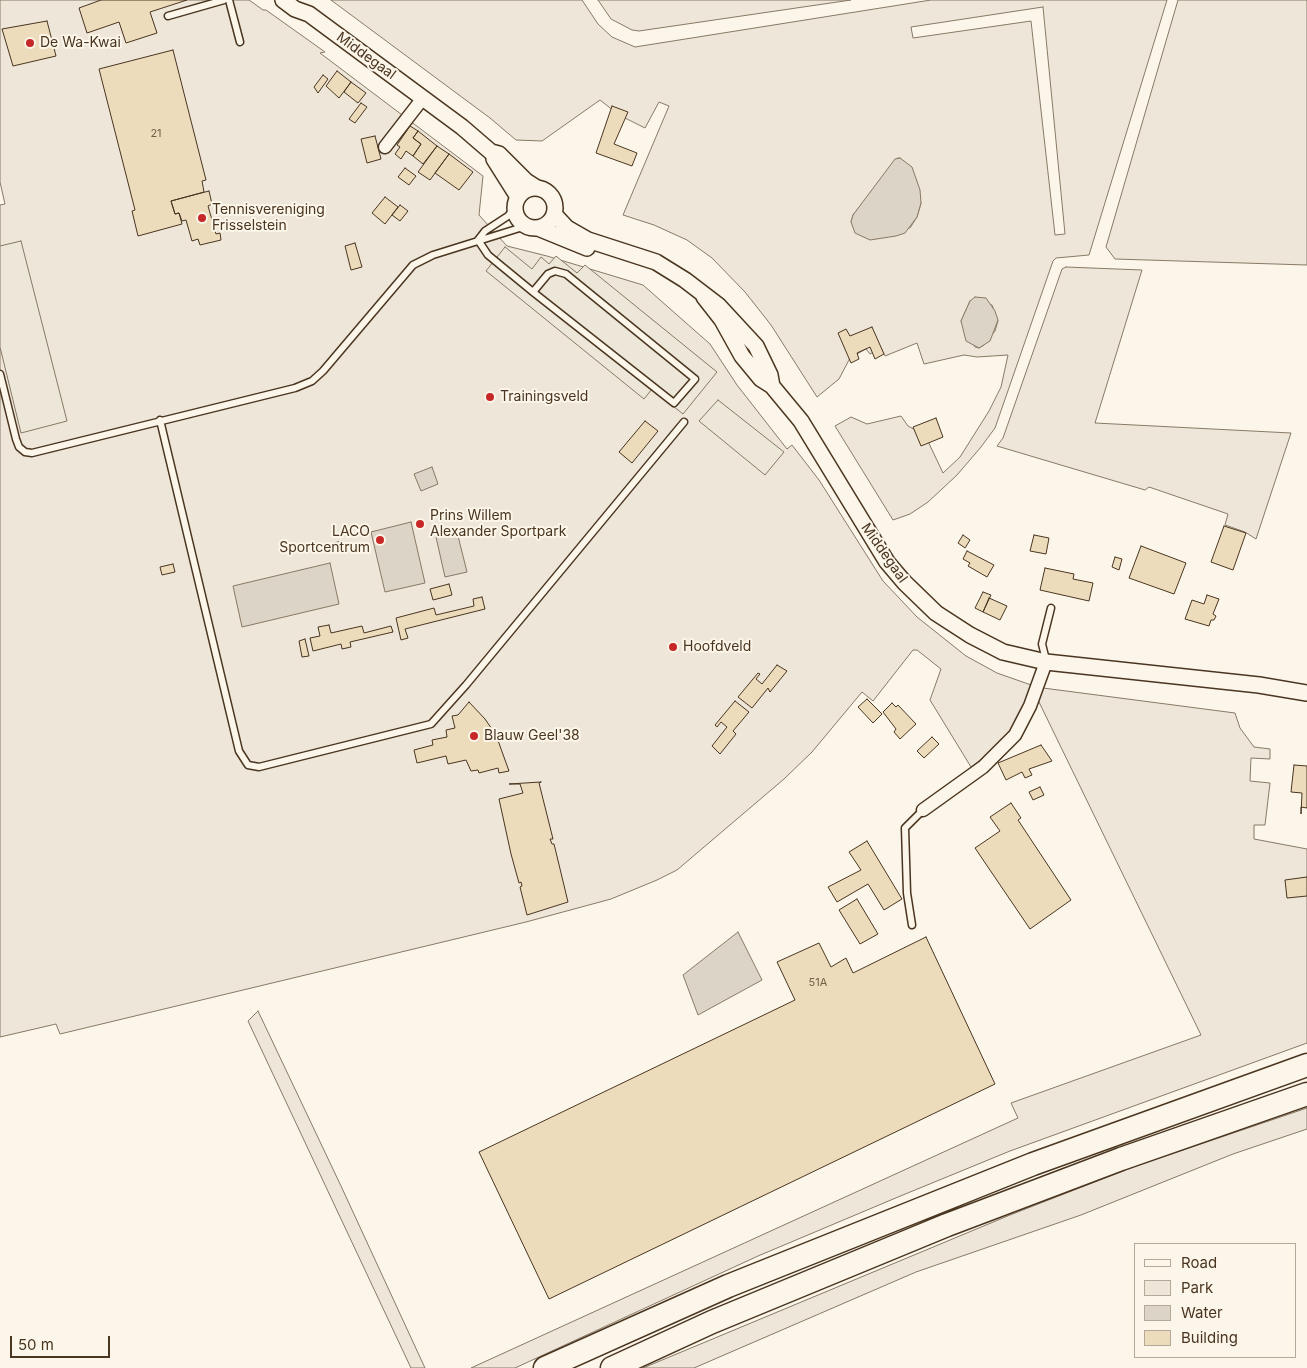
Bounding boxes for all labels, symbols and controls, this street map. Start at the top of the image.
street label: Middegaal [333,29,399,83]
place label: De Wa-Kwai [40,35,121,51]
marker: De Wa-Kwai [24,37,36,49]
house number: 21 [150,127,162,141]
place label: Tennisvereniging Frisselstein [212,202,325,234]
marker: Tennisvereniging Frisselstein [196,212,208,224]
place label: Trainingsveld [500,389,588,405]
marker: Trainingsveld [484,391,496,403]
place label: Prins Willem Alexander Sportpark [430,508,566,540]
marker: Prins Willem Alexander Sportpark [414,518,426,530]
street label: Middegaal [857,520,911,586]
place label: LACO Sportcentrum [279,524,370,556]
marker: LACO Sportcentrum [374,534,386,546]
place label: Hoofdveld [683,639,751,655]
marker: Hoofdveld [667,641,679,653]
place label: Blauw Geel'38 [484,728,580,744]
marker: Blauw Geel'38 [468,730,480,742]
house number: 51A [809,976,827,990]
legend [1134,1243,1297,1358]
text: Road [1181,1253,1217,1272]
text: Park [1181,1278,1213,1297]
text: Water [1181,1303,1223,1322]
scale bar [12,1326,112,1358]
text: Building [1181,1328,1238,1347]
text: 50 m [18,1335,54,1354]

